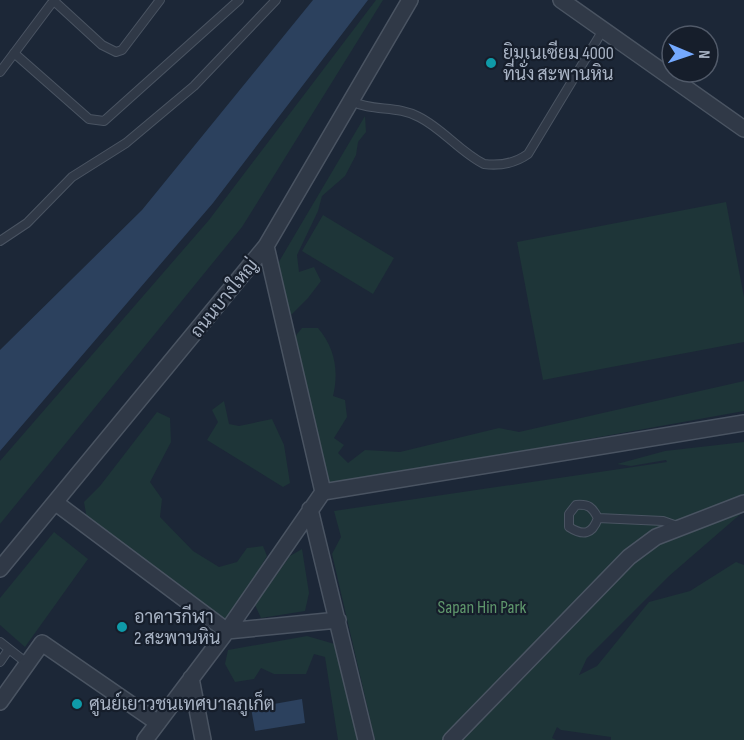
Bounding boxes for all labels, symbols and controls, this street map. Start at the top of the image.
north arrow [660,24,720,84]
place label: ยิมเนเซียม 4000 ที่นั่ง สะพานหิน [503,40,614,85]
text: N [694,50,713,59]
marker: ยิมเนเซียม 4000 ที่นั่ง สะพานหิน [484,56,498,70]
street label: ถนนบางใหญ่ [184,253,262,342]
park label: Sapan Hin Park [438,597,527,618]
place label: อาคารกีฬา 2 สะพานหิน [134,604,220,649]
marker: อาคารกีฬา 2 สะพานหิน [115,620,129,634]
place label: ศูนย์เยาวชนเทศบาลภูเก็ต [89,690,275,717]
marker: ศูนย์เยาวชนเทศบาลภูเก็ต [70,697,84,711]

